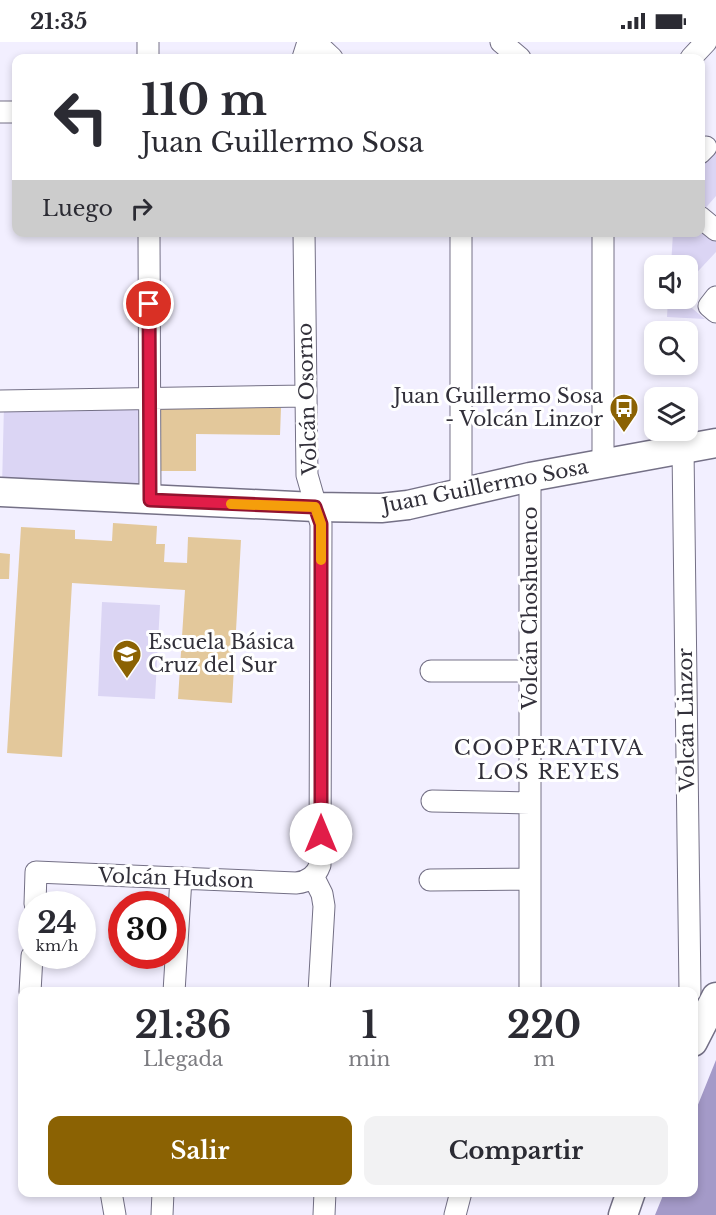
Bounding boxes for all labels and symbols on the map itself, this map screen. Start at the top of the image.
pin [123,278,174,329]
street label: Volcán Osorno [292,323,322,476]
place label: Juan Guillermo Sosa - Volcán Linzor [391,384,604,431]
bus stop icon: Juan Guillermo Sosa - Volcán Linzor [608,392,640,434]
street label: Juan Guillermo Sosa [377,454,591,518]
street label: Volcán Choshuenco [518,506,542,711]
place label: Escuela Básica Cruz del Sur [148,630,295,677]
school or university icon: Escuela Básica Cruz del Sur [111,638,143,680]
street label: Volcán Linzor [673,647,699,793]
district label: COOPERATIVA LOS REYES [454,735,644,785]
position arrow [289,802,353,866]
street label: Volcán Hudson [97,863,254,893]
speed limit sign: 30 [108,891,186,969]

